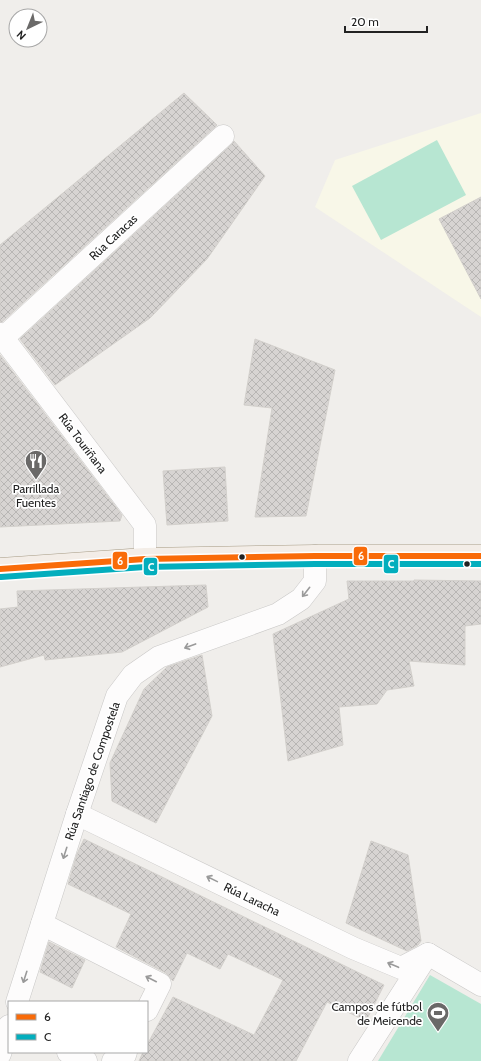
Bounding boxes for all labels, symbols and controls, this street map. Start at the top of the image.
north arrow [8,8,48,48]
scale bar [345,8,427,34]
text: 20 m [351,14,379,29]
text: N [14,28,29,43]
street label: Rúa Caracas [86,211,140,263]
street label: Rúa Touriñana [56,410,111,476]
restaurant icon: Parrillada Fuentes [23,448,49,481]
place label: Parrillada Fuentes [13,481,59,510]
line badge: 6 [353,546,368,566]
text: 6 [358,549,364,563]
line badge: 6 [112,551,128,570]
unlabelled marker [237,552,247,562]
text: 6 [117,554,123,568]
line badge: C [383,554,399,574]
line badge: C [143,557,158,576]
text: C [388,557,395,571]
unlabelled marker [462,559,472,569]
text: C [148,560,155,574]
one-way arrow [302,586,311,597]
one-way arrow [184,643,197,650]
street label: Rúa Santiago de Compostela [61,699,123,842]
one-way arrow [61,846,68,859]
one-way arrow [207,875,219,882]
street label: Rúa Laracha [221,879,283,919]
one-way arrow [388,961,400,968]
one-way arrow [21,970,28,983]
one-way arrow [145,975,157,982]
place label: Campos de fútbol de Meicende [331,999,422,1028]
sports icon: Campos de fútbol de Meicende [425,1000,451,1033]
legend [8,1001,148,1053]
text: 6 [44,1009,51,1024]
text: C [44,1029,51,1044]

